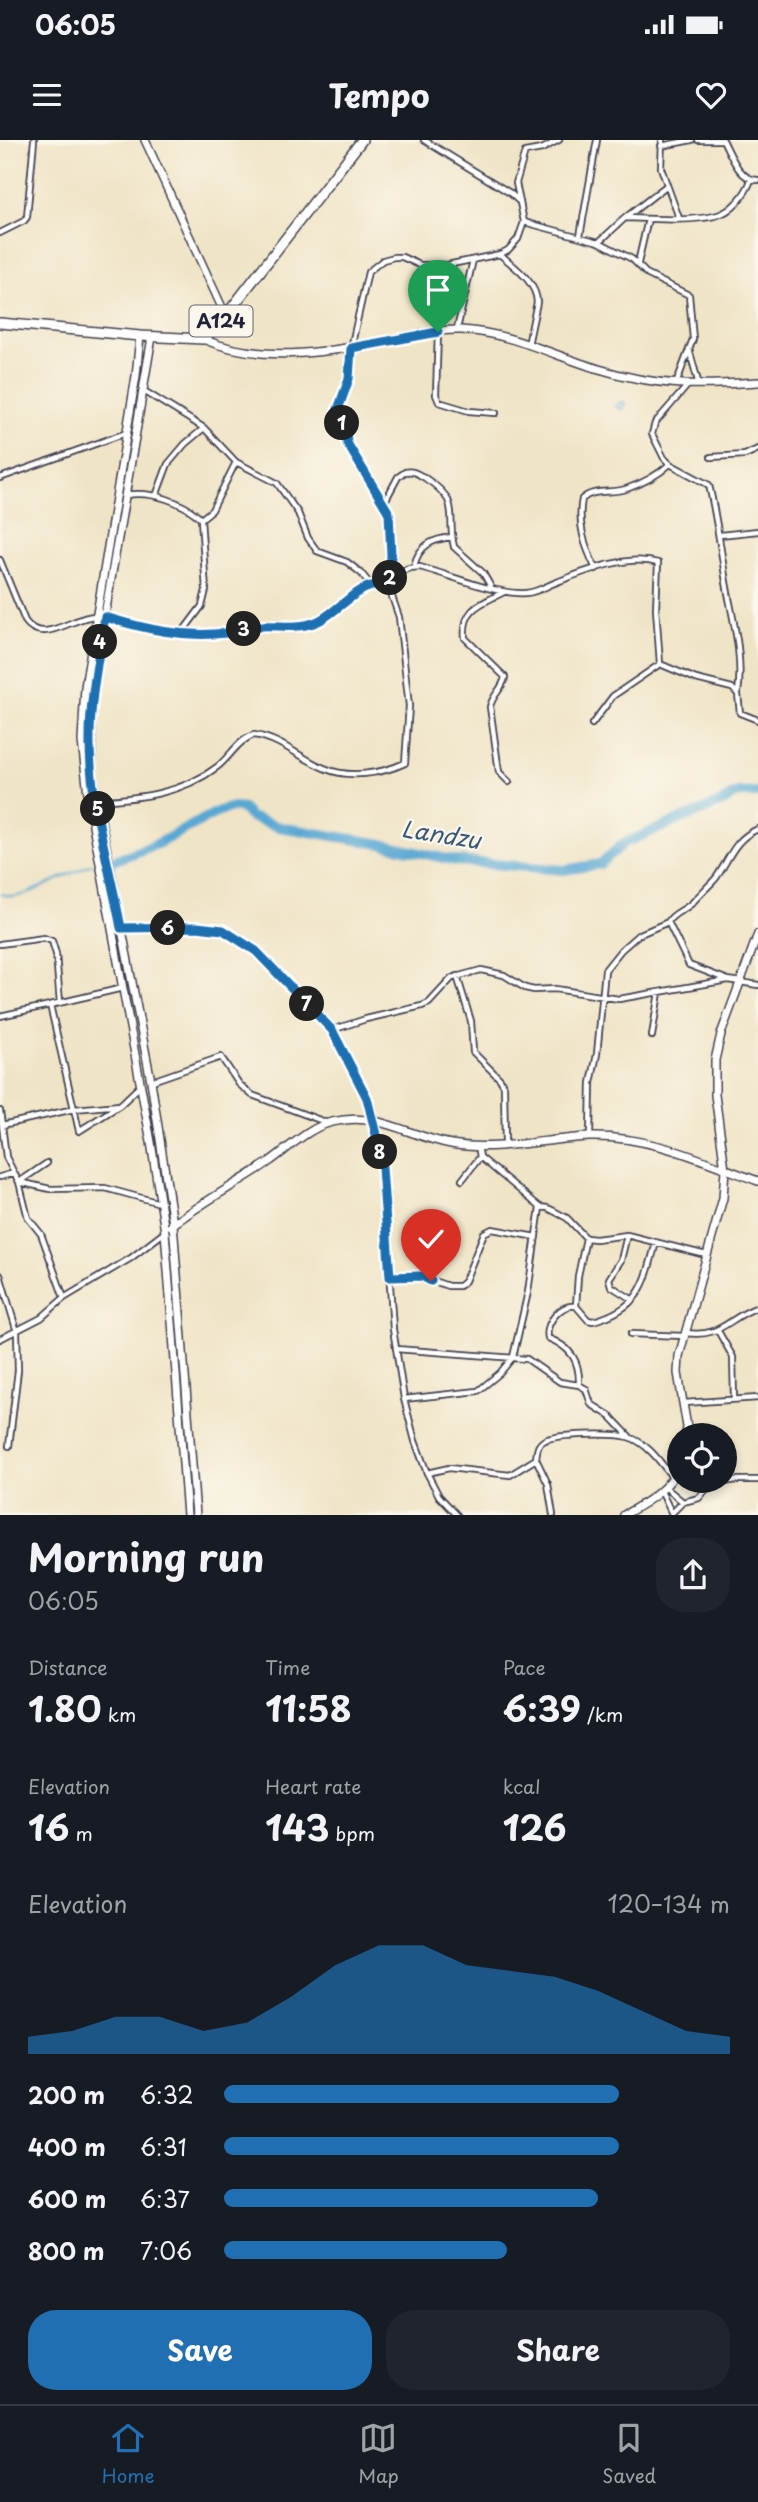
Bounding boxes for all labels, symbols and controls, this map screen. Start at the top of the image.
text: 06:05 [35,5,116,44]
text: Tempo [328,71,430,119]
icon: menu [28,76,66,114]
icon: heart [692,76,730,114]
pin [408,260,468,332]
icon: arrive [419,271,457,309]
road number: A124 [190,306,252,336]
pin: 1 [324,406,360,440]
text: 1 [337,408,346,436]
pin: 2 [372,560,408,596]
text: 2 [383,563,396,591]
pin: 3 [226,612,262,646]
text: 3 [237,614,250,642]
pin: 4 [82,624,118,660]
text: 4 [93,627,106,655]
pin: 5 [80,792,116,826]
text: 5 [91,794,104,822]
water label: Landzu [399,810,485,857]
pin: 6 [150,910,186,946]
text: 6 [161,913,174,941]
pin: 7 [290,986,324,1022]
text: 7 [301,989,312,1017]
pin: 8 [362,1135,398,1170]
text: 8 [374,1137,385,1165]
pin [401,1209,461,1281]
icon: check [412,1220,450,1258]
map controls [667,1423,737,1493]
button: locate [667,1423,737,1493]
text: Morning run [28,1528,264,1585]
button: share [656,1538,730,1612]
text: 06:05 [28,1583,99,1618]
text: Distance [28,1653,108,1681]
text: Time [265,1653,310,1681]
text: Pace [503,1653,546,1681]
text: 1.80 [28,1681,102,1734]
text: 11:58 [265,1681,352,1734]
text: 6:39 [503,1681,581,1734]
text: km [102,1700,136,1728]
text: /km [581,1700,623,1728]
text: Elevation [28,1772,110,1800]
text: Heart rate [265,1772,361,1800]
text: kcal [503,1772,541,1800]
text: 16 [28,1800,69,1853]
text: 143 [265,1800,329,1853]
text: 126 [503,1800,567,1853]
text: m [69,1819,93,1847]
text: bpm [329,1819,375,1847]
text: Elevation [28,1886,127,1921]
text: 120–134 m [608,1886,730,1921]
text: 200 m [28,2077,105,2112]
text: 6:32 [140,2077,194,2112]
text: 400 m [28,2129,106,2164]
text: 6:31 [140,2129,187,2164]
text: 600 m [28,2181,106,2216]
text: 6:37 [140,2181,190,2216]
text: 800 m [28,2233,105,2268]
text: 7:06 [140,2233,192,2268]
button: Save [28,2310,372,2390]
button: Share [386,2310,730,2390]
tab: Home [102,2419,155,2489]
tab: Map [358,2419,399,2489]
tab: Saved [602,2419,656,2489]

